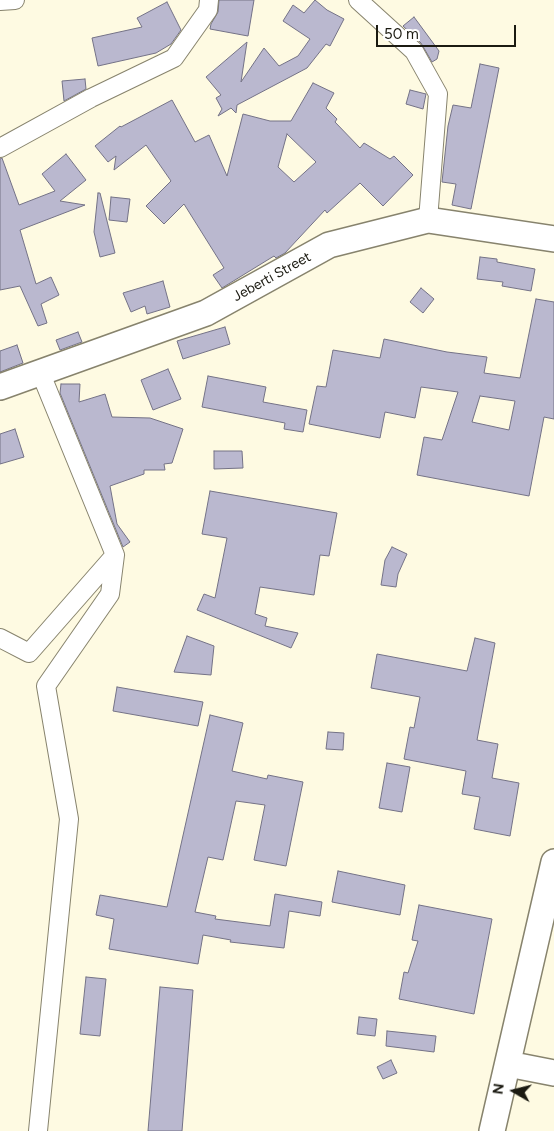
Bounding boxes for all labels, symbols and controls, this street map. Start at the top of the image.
scale bar [379,15,519,47]
text: 50 m [384,25,419,43]
street label: Jeberti Street [230,249,314,305]
north arrow [489,1066,539,1116]
text: N [489,1082,508,1095]

